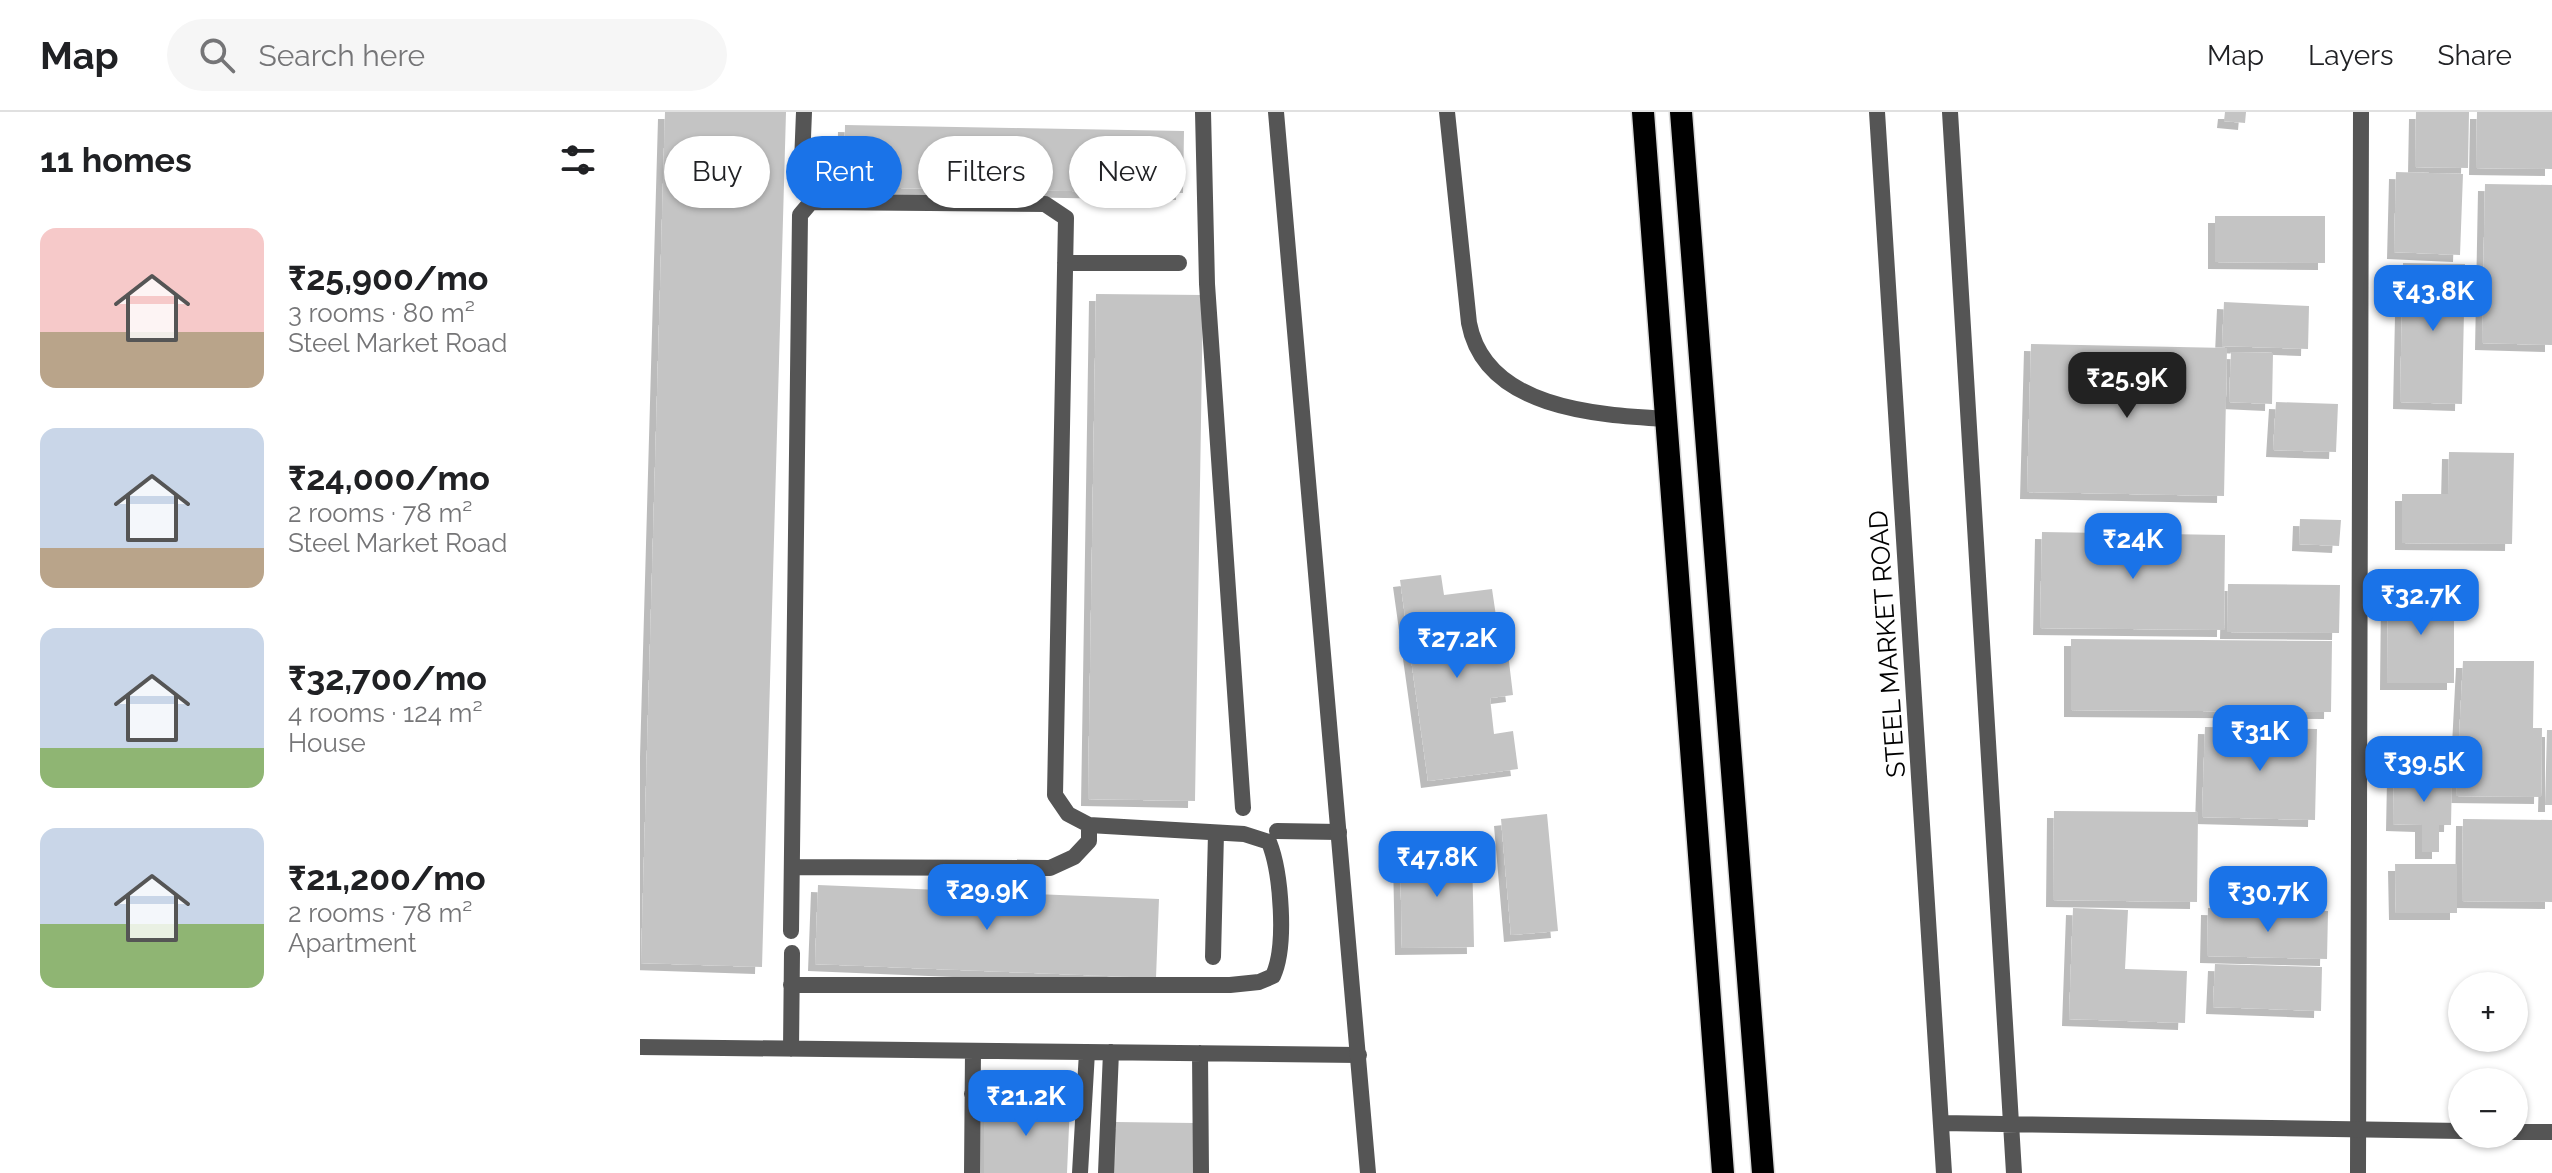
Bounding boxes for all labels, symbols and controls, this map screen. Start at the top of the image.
search box [167,19,727,91]
text: Map [40,33,119,78]
icon: search [195,33,239,77]
text: Search here [259,38,425,73]
text: Map [2207,39,2264,72]
text: Layers [2308,39,2394,72]
text: Share [2438,39,2512,72]
chip: Buy [664,136,770,208]
chip: Rent [786,136,902,208]
chip: Filters [918,136,1053,208]
chip: New [1069,136,1186,208]
icon: filters [556,138,600,182]
text: 11 homes [40,140,192,180]
text: ₹25,900/mo [288,258,488,298]
icon: home [104,260,200,356]
pin: ₹43.8K [2368,265,2498,333]
text: ₹43.8K [2392,276,2474,306]
text: 3 rooms · 80 m² [288,298,475,328]
text: Steel Market Road [288,328,507,358]
pin: ₹25.9K [2062,352,2192,420]
text: ₹25.9K [2086,363,2168,393]
text: ₹24,000/mo [288,458,490,498]
icon: home [104,460,200,556]
text: 2 rooms · 78 m² [288,498,472,528]
street label: STEEL MARKET ROAD [1863,509,1911,779]
pin: ₹24K [2086,513,2180,581]
text: ₹24K [2103,524,2163,554]
text: Steel Market Road [288,528,507,558]
pin: ₹32.7K [2356,569,2486,637]
text: ₹32.7K [2381,580,2461,610]
pin: ₹27.2K [1392,612,1522,680]
text: ₹27.2K [1417,623,1497,653]
text: ₹32,700/mo [288,658,487,698]
icon: home [104,660,200,756]
text: 4 rooms · 124 m² [288,698,483,728]
pin: ₹31K [2213,705,2307,773]
text: ₹31K [2231,716,2289,746]
text: House [288,728,366,758]
pin: ₹39.5K [2359,736,2489,804]
text: ₹39.5K [2383,747,2465,777]
pin: ₹47.8K [1372,831,1502,899]
text: ₹47.8K [1397,842,1477,872]
text: ₹21,200/mo [288,858,486,898]
icon: home [104,860,200,956]
pin: ₹29.9K [922,864,1052,932]
pin: ₹30.7K [2203,866,2333,934]
text: ₹29.9K [946,875,1028,905]
text: ₹30.7K [2227,877,2309,907]
text: 2 rooms · 78 m² [288,898,472,928]
text: Apartment [288,928,417,958]
map controls [2448,972,2528,1148]
button: + [2448,972,2528,1052]
button: − [2448,1068,2528,1148]
pin: ₹21.2K [961,1070,1091,1138]
text: ₹21.2K [986,1081,1066,1111]

